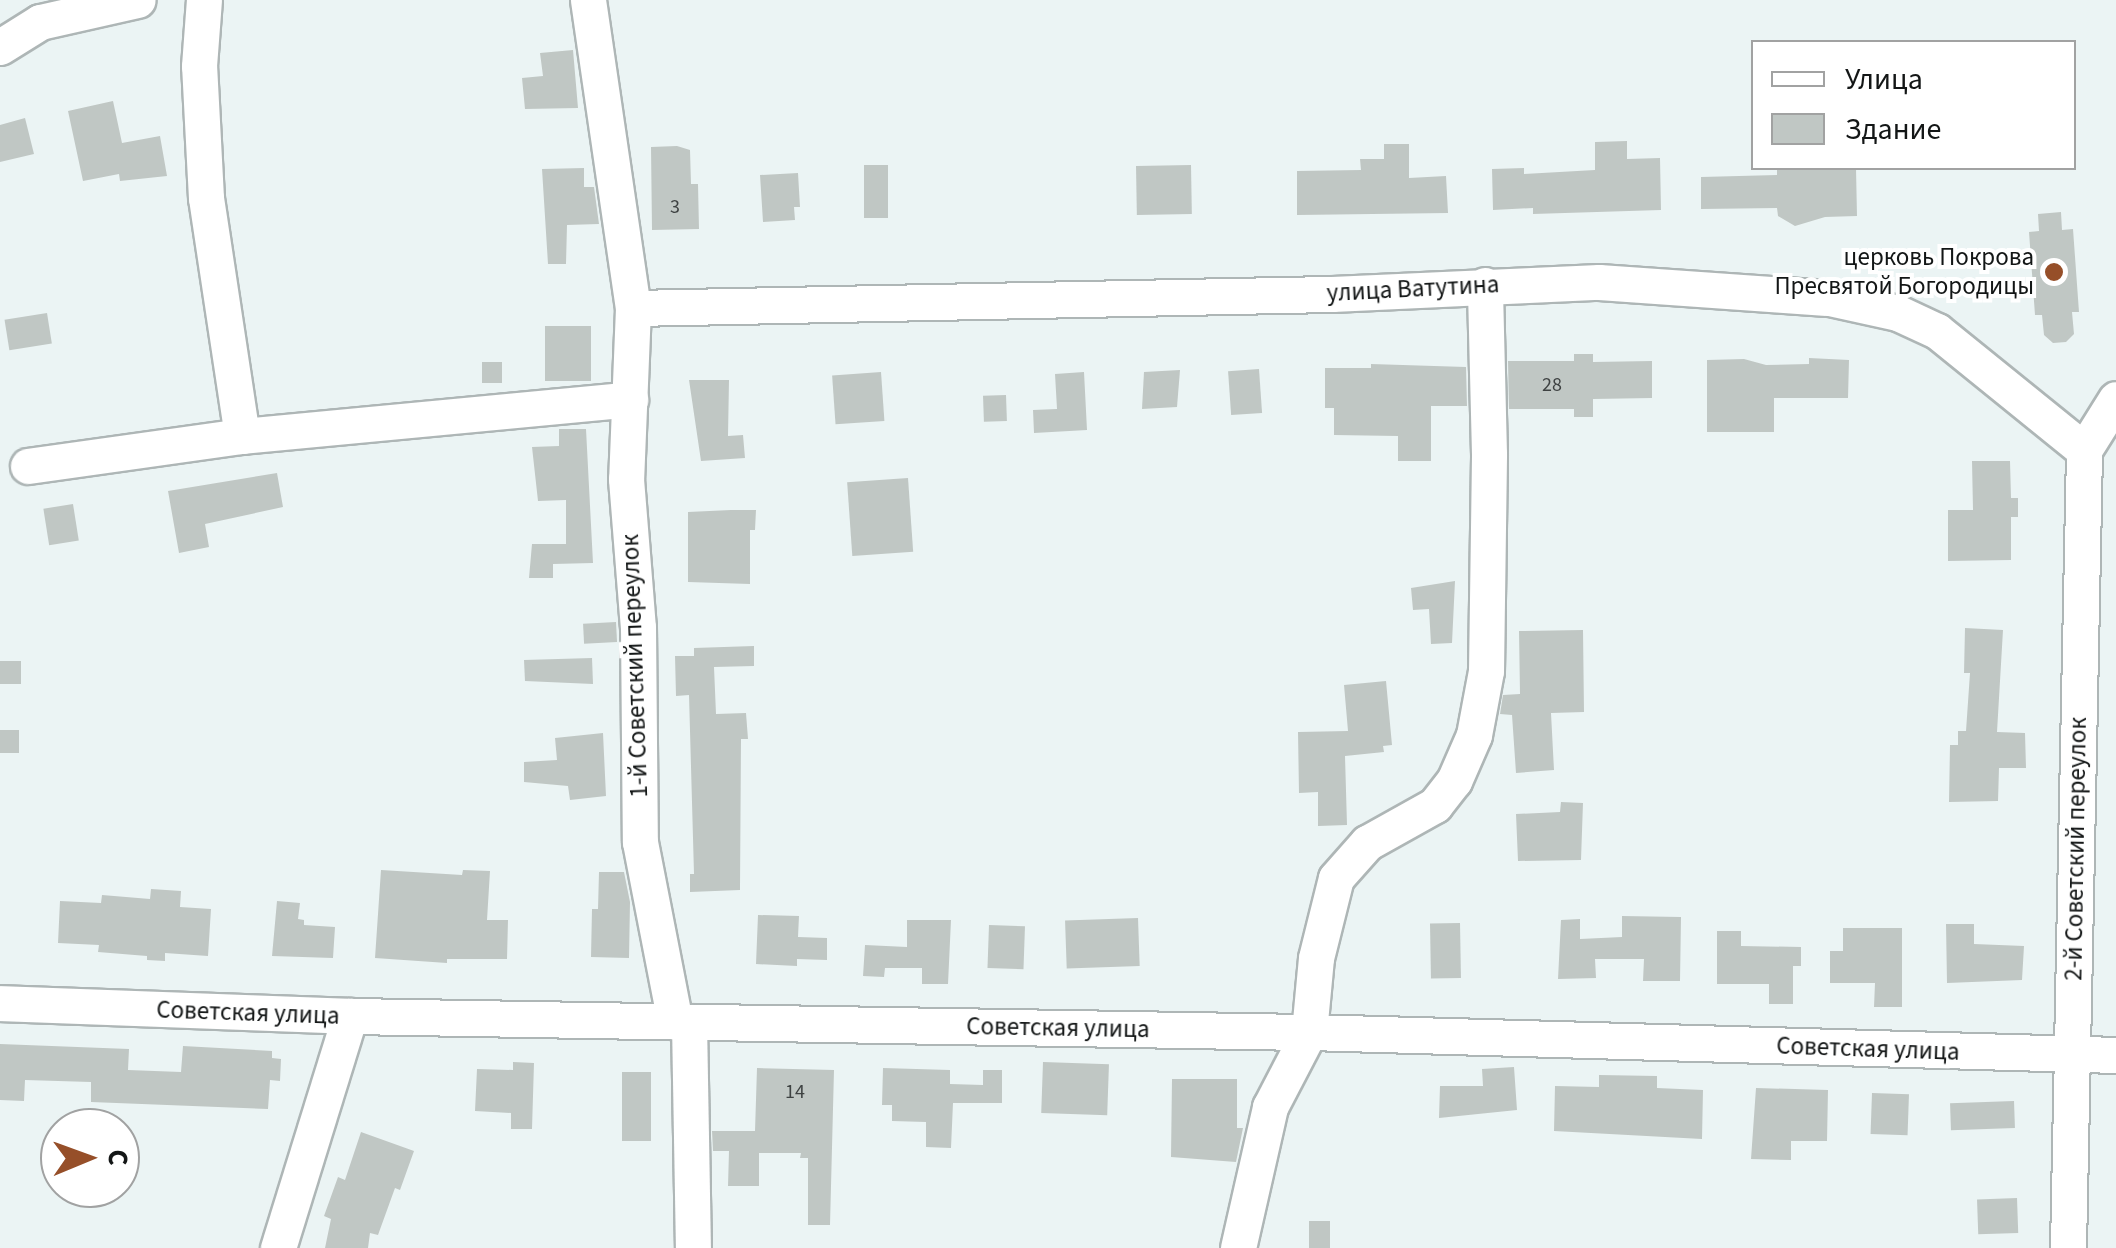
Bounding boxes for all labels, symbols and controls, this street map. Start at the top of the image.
legend [1751,40,2076,170]
text: Улица [1845,58,1923,101]
text: Здание [1845,108,1941,151]
house number: 3 [670,195,680,219]
place label: церковь Покрова Пресвятой Богородицы [1774,243,2034,302]
marker: церковь Покрова Пресвятой Богородицы [2043,261,2065,283]
street label: улица Ватутина [1326,269,1500,309]
house number: 28 [1542,373,1562,397]
street label: 1-й Советский переулок [615,534,655,798]
street label: 2-й Советский переулок [2059,717,2093,981]
street label: Советская улица [156,995,340,1031]
street label: Советская улица [966,1011,1150,1045]
street label: Советская улица [1776,1031,1960,1067]
house number: 14 [785,1080,805,1104]
north arrow [40,1108,140,1208]
text: С [98,1149,138,1166]

